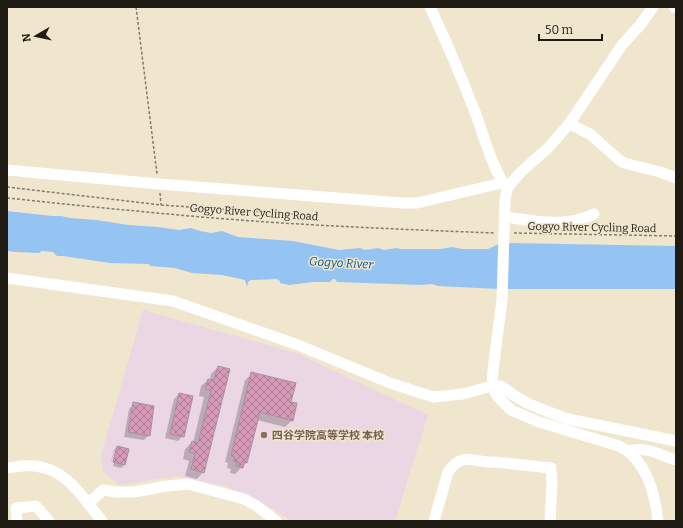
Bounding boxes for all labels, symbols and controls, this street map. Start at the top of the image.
north arrow [16,16,56,56]
scale bar [539,16,602,42]
text: 50 m [545,23,574,37]
text: N [19,32,34,43]
street label: Gogyo River Cycling Road [189,202,319,224]
street label: Gogyo River Cycling Road [527,220,657,235]
water label: Gogyo River [308,254,375,272]
place label: 四谷学院高等学校 本校 [272,429,384,442]
marker: 四谷学院高等学校 本校 [259,430,269,440]

